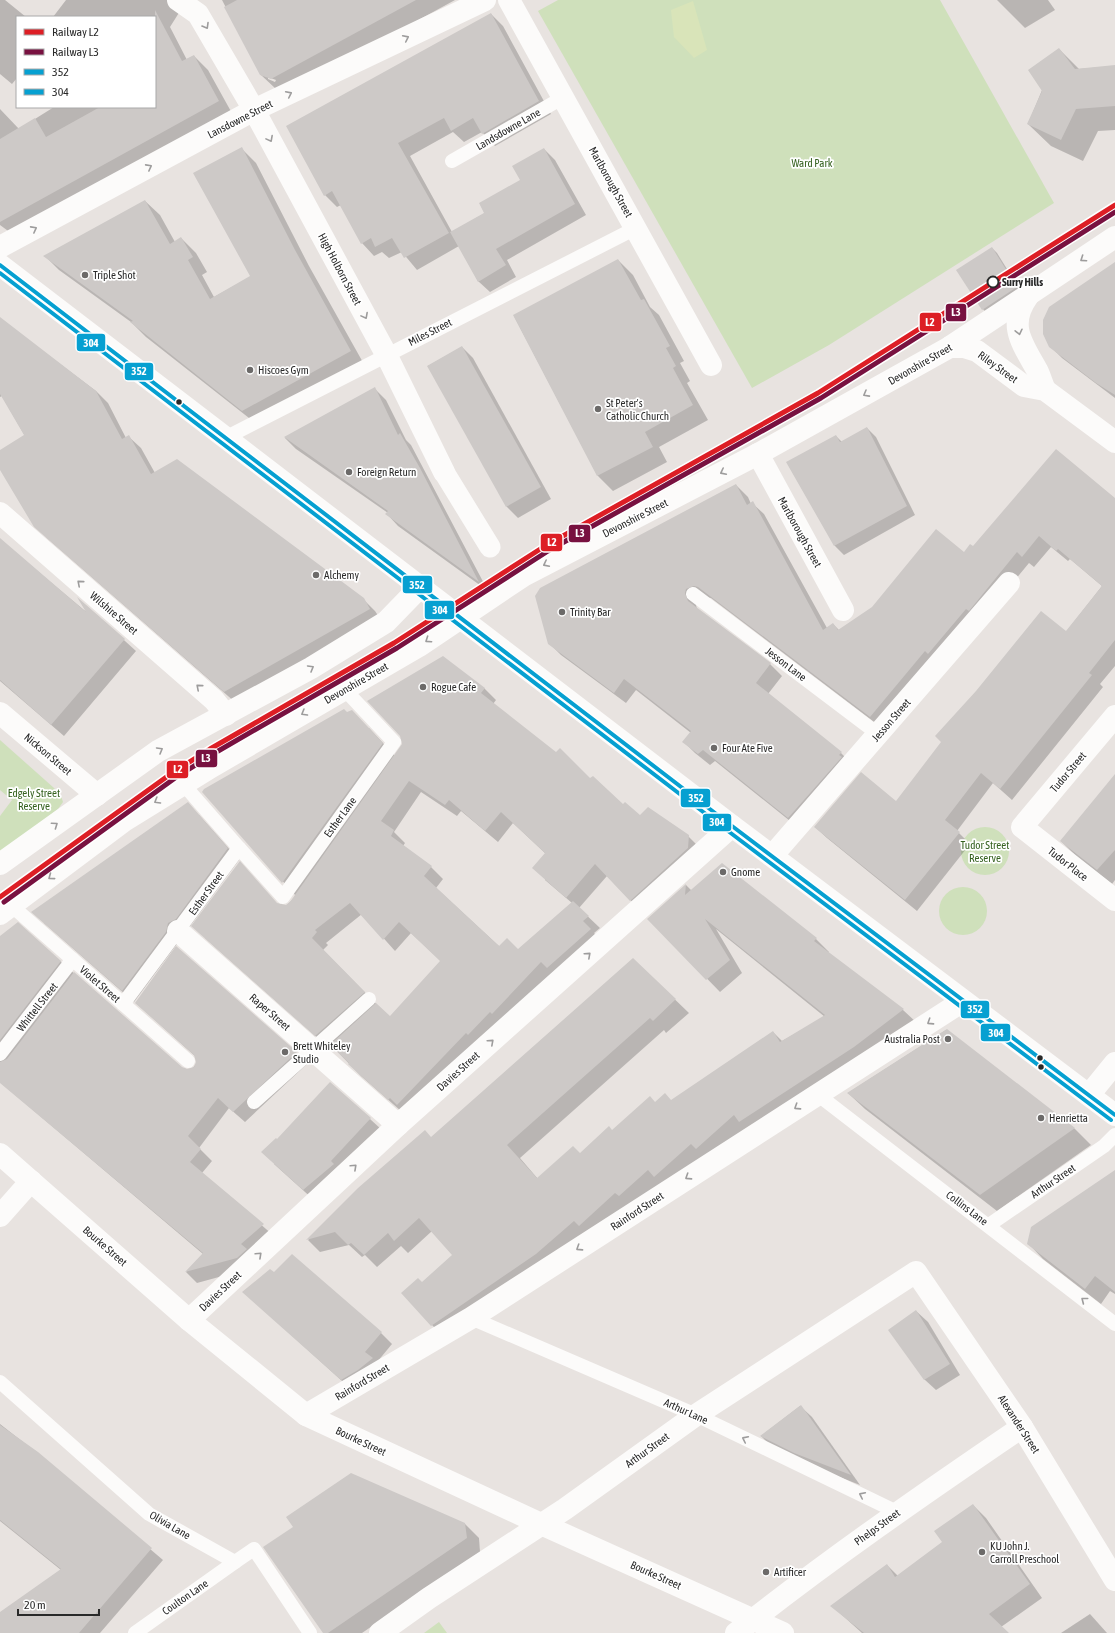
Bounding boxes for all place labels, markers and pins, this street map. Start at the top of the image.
place label: Triple Shot [93,269,136,281]
marker: Triple Shot [80,270,90,280]
marker: Surry Hills [986,275,1000,289]
place label: Surry Hills [1002,276,1043,288]
place label: Hiscoes Gym [258,364,309,376]
marker: Hiscoes Gym [245,365,255,375]
unlabelled marker [174,397,184,407]
place label: St Peter's Catholic Church [606,397,669,422]
marker: St Peter's Catholic Church [593,404,603,414]
place label: Foreign Return [357,466,416,478]
marker: Foreign Return [344,467,354,477]
place label: Alchemy [324,569,360,581]
marker: Alchemy [311,570,321,580]
place label: Trinity Bar [570,606,611,618]
marker: Trinity Bar [557,607,567,617]
place label: Rogue Cafe [431,681,476,693]
marker: Rogue Cafe [418,682,428,692]
place label: Four Ate Five [722,742,773,754]
marker: Four Ate Five [709,743,719,753]
place label: Gnome [731,866,760,878]
marker: Gnome [718,867,728,877]
place label: Australia Post [885,1033,940,1045]
marker: Australia Post [943,1034,953,1044]
place label: Brett Whiteley Studio [293,1040,351,1065]
marker: Brett Whiteley Studio [280,1047,290,1057]
unlabelled marker [1035,1053,1045,1063]
unlabelled marker [1036,1062,1046,1072]
place label: Henrietta [1049,1112,1088,1124]
marker: Henrietta [1036,1113,1046,1123]
place label: KU John J. Carroll Preschool [990,1540,1059,1565]
marker: KU John J. Carroll Preschool [977,1547,987,1557]
place label: Artificer [774,1566,807,1578]
marker: Artificer [761,1567,771,1577]

